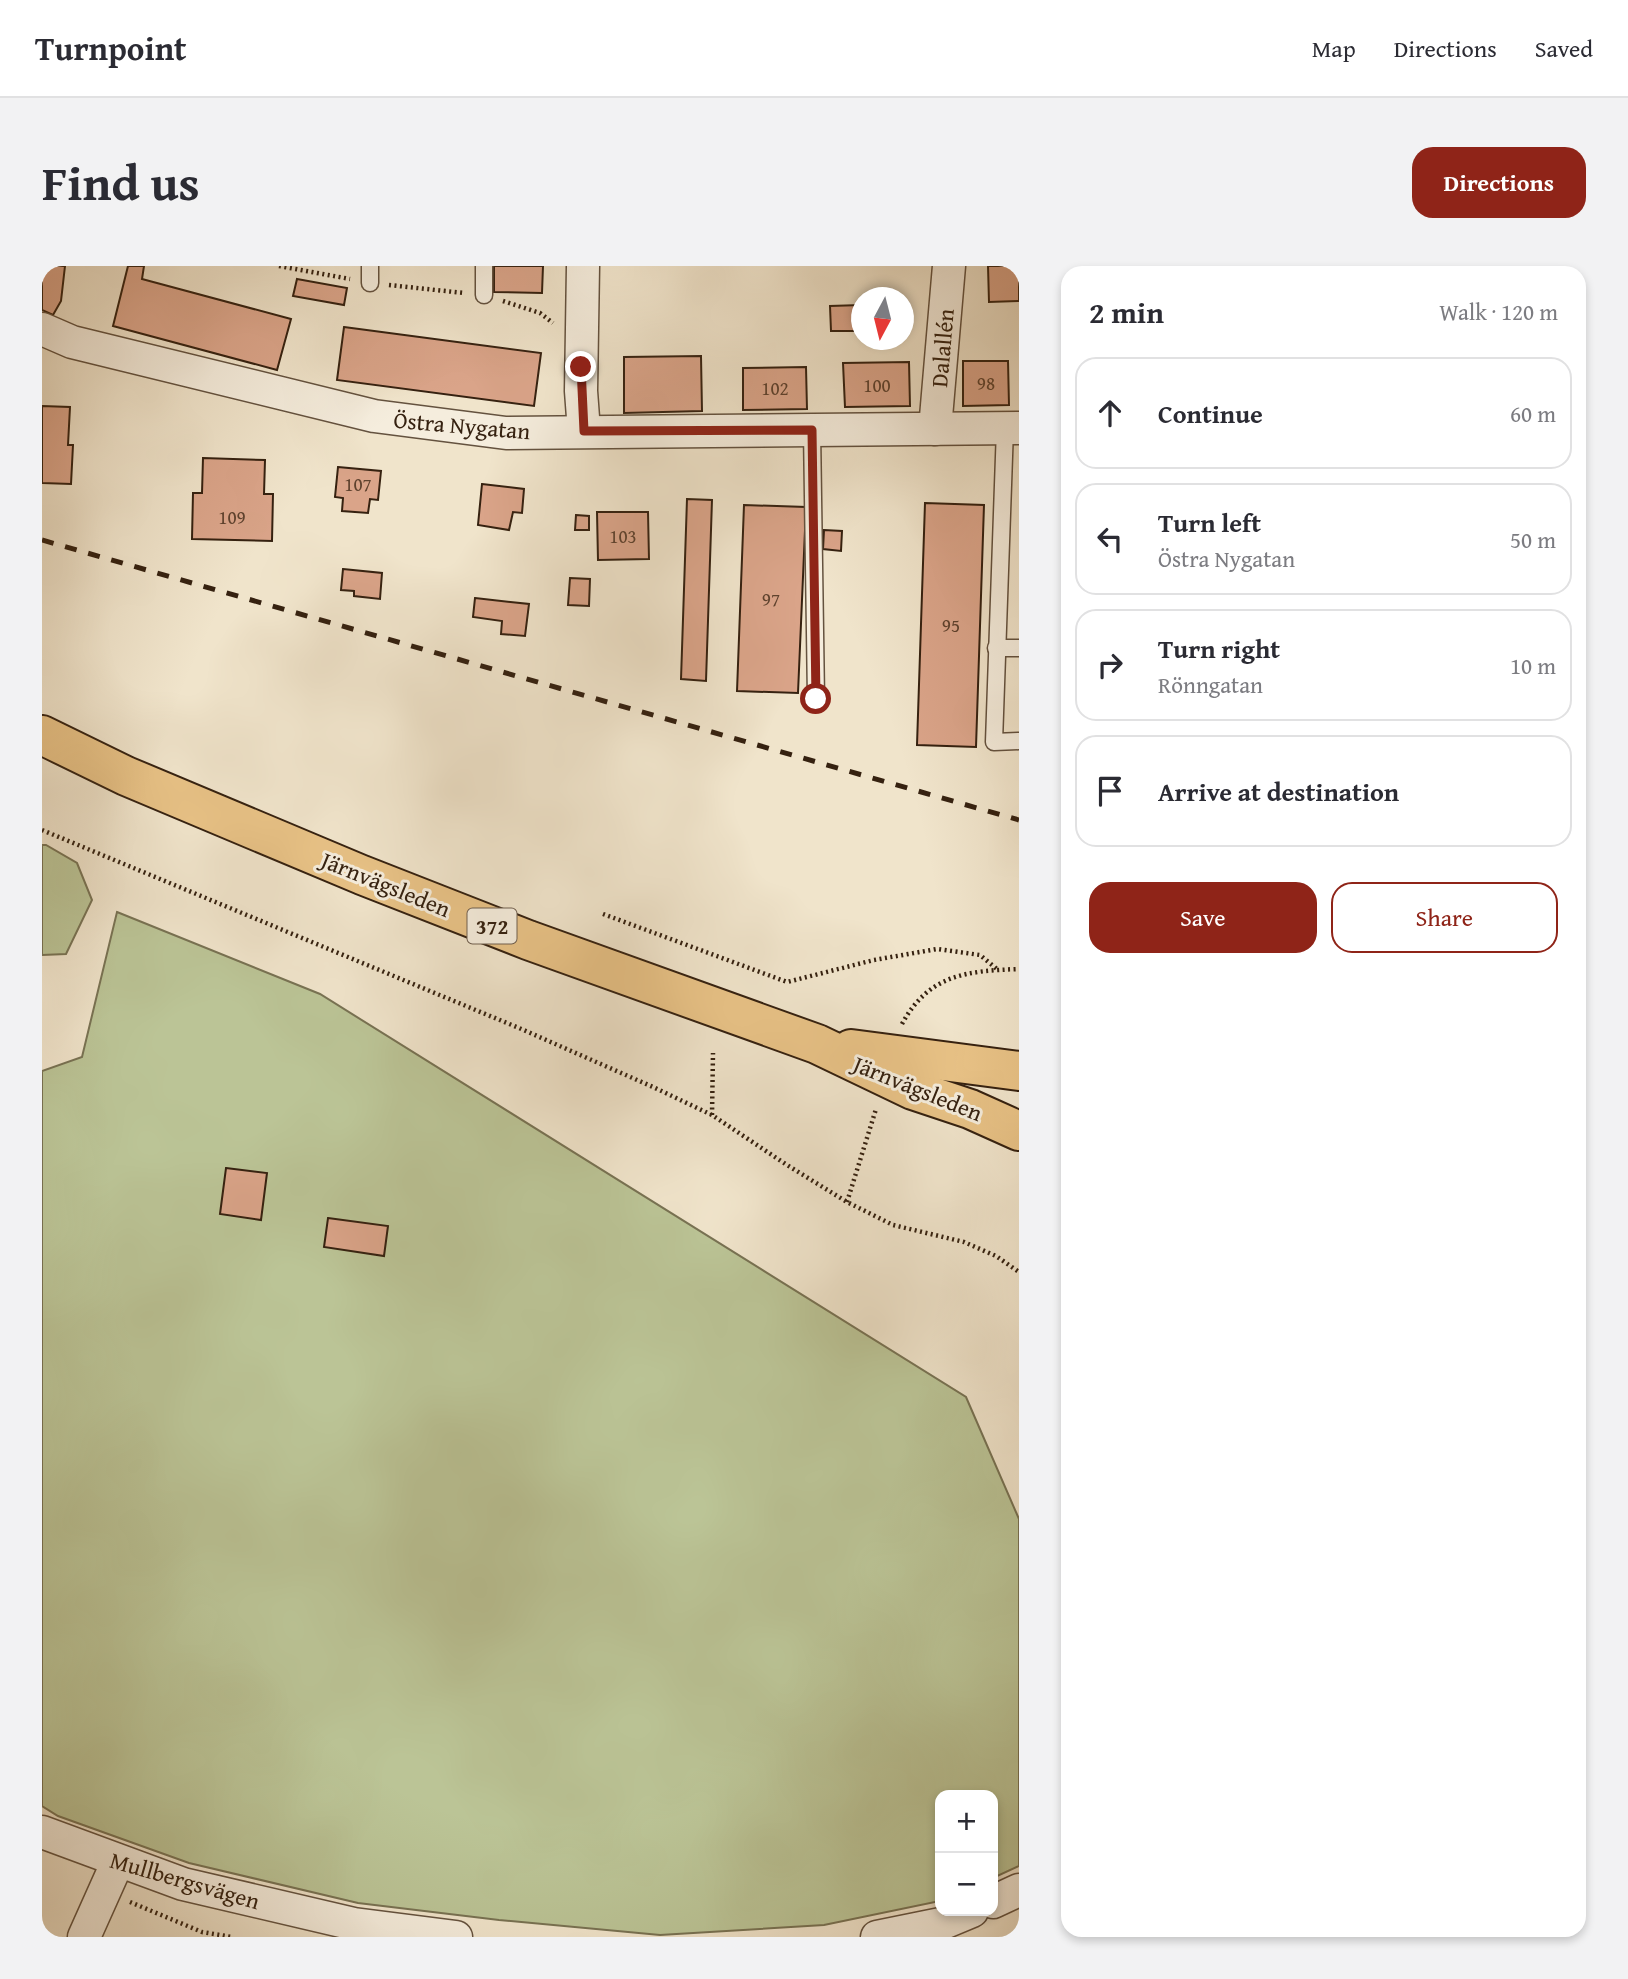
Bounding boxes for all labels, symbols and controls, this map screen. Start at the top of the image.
text: Turnpoint [35,24,187,72]
text: Map [1312,31,1356,66]
text: Directions [1394,31,1497,66]
text: Saved [1535,31,1593,66]
text: Find us [42,146,200,218]
button: Directions [1412,147,1586,218]
north arrow [851,287,914,350]
text: 2 min [1089,290,1164,334]
text: Walk · 120 m [1439,295,1558,328]
street label: Dalallén [922,307,962,389]
route end [565,351,596,382]
house number: 98 [977,369,995,397]
house number: 100 [863,371,891,399]
house number: 102 [761,374,789,402]
icon: ahead [1091,394,1129,432]
text: Continue [1158,394,1263,433]
text: 60 m [1510,397,1556,430]
street label: Östra Nygatan [392,403,532,447]
house number: 107 [344,470,372,498]
house number: 109 [218,503,246,531]
text: Turn left [1158,503,1261,542]
icon: left [1091,520,1129,558]
house number: 103 [609,522,637,550]
text: 50 m [1510,523,1556,556]
text: Östra Nygatan [1158,542,1295,575]
house number: 97 [762,585,780,613]
house number: 95 [942,611,960,639]
text: Turn right [1158,629,1280,668]
icon: right [1091,646,1129,684]
text: 10 m [1510,649,1556,682]
text: Rönngatan [1158,668,1263,701]
route start [800,683,831,714]
icon: arrive [1091,772,1129,810]
text: Arrive at destination [1158,772,1399,811]
street label: Järnvägsleden [314,842,456,925]
button: Save [1089,882,1317,953]
button: Share [1331,882,1558,953]
road number: 372 [468,908,517,944]
street label: Järnvägsleden [846,1046,988,1129]
map controls [935,1790,998,1916]
button: + [935,1790,998,1853]
street label: Mullbergsvägen [106,1843,264,1917]
button: − [935,1853,998,1916]

